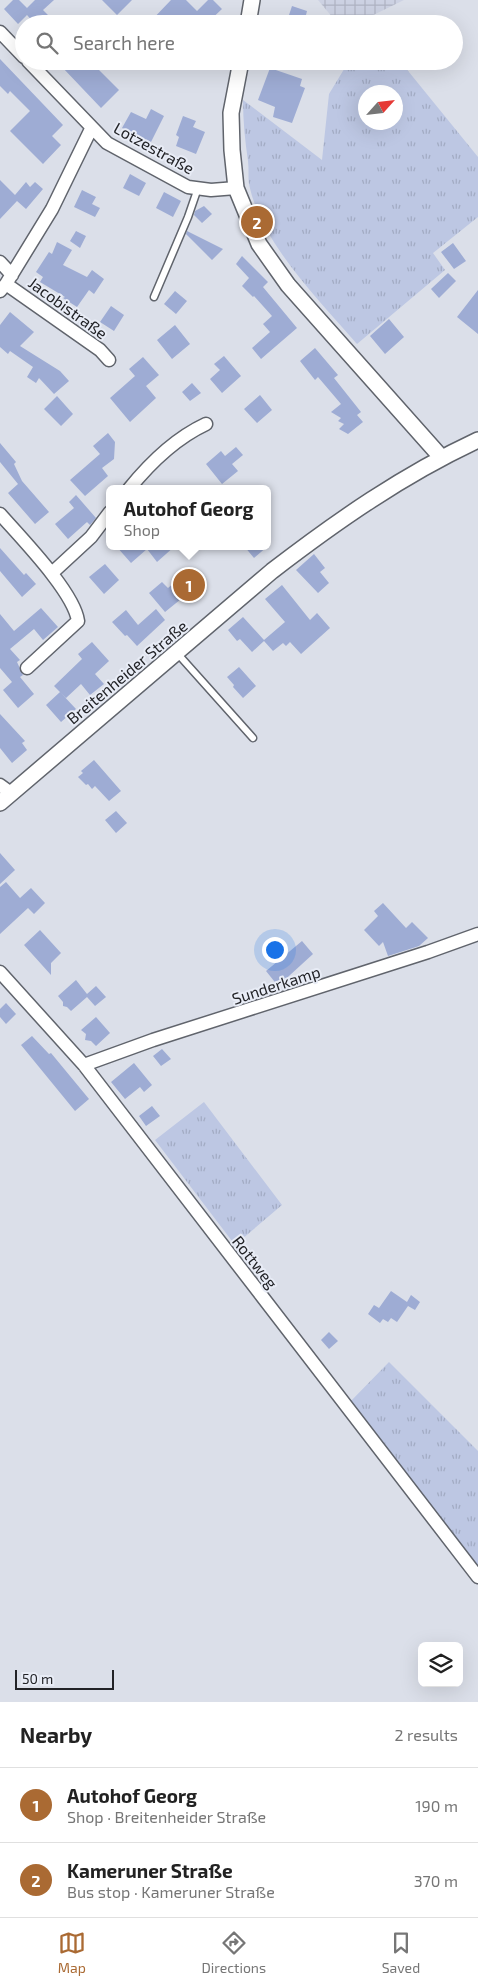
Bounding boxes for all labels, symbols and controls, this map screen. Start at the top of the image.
search box [15,15,463,70]
icon: search [33,29,61,57]
text: Search here [73,31,175,54]
north arrow [358,85,403,130]
street label: Lotzestraße [111,118,198,177]
pin: 2 [241,203,273,241]
street label: Jacobistraße [25,273,111,343]
popup [106,485,271,550]
text: Autohof Georg [123,497,254,520]
text: Shop [123,520,160,539]
pin: 1 [173,566,205,604]
street label: Breitenheider Straße [63,616,191,728]
your location [262,937,288,963]
street label: Sunderkamp [229,961,322,1008]
street label: Rottweg [229,1232,282,1292]
map controls [418,1642,463,1687]
button: layers [418,1642,463,1687]
scale bar [15,1667,114,1690]
text: 50 m [22,1670,53,1687]
text: Nearby [20,1722,92,1747]
text: 2 results [395,1725,458,1744]
text: Autohof Georg [67,1784,197,1807]
text: 1 [33,1796,39,1815]
text: 190 m [415,1796,458,1815]
text: Shop · Breitenheider Straße [67,1807,266,1826]
text: Kameruner Straße [67,1859,233,1882]
text: 2 [31,1871,41,1890]
text: 370 m [414,1871,458,1890]
text: Bus stop · Kameruner Straße [67,1882,275,1901]
tab: Map [58,1929,86,1976]
tab: Directions [202,1929,266,1976]
tab: Saved [382,1929,420,1976]

